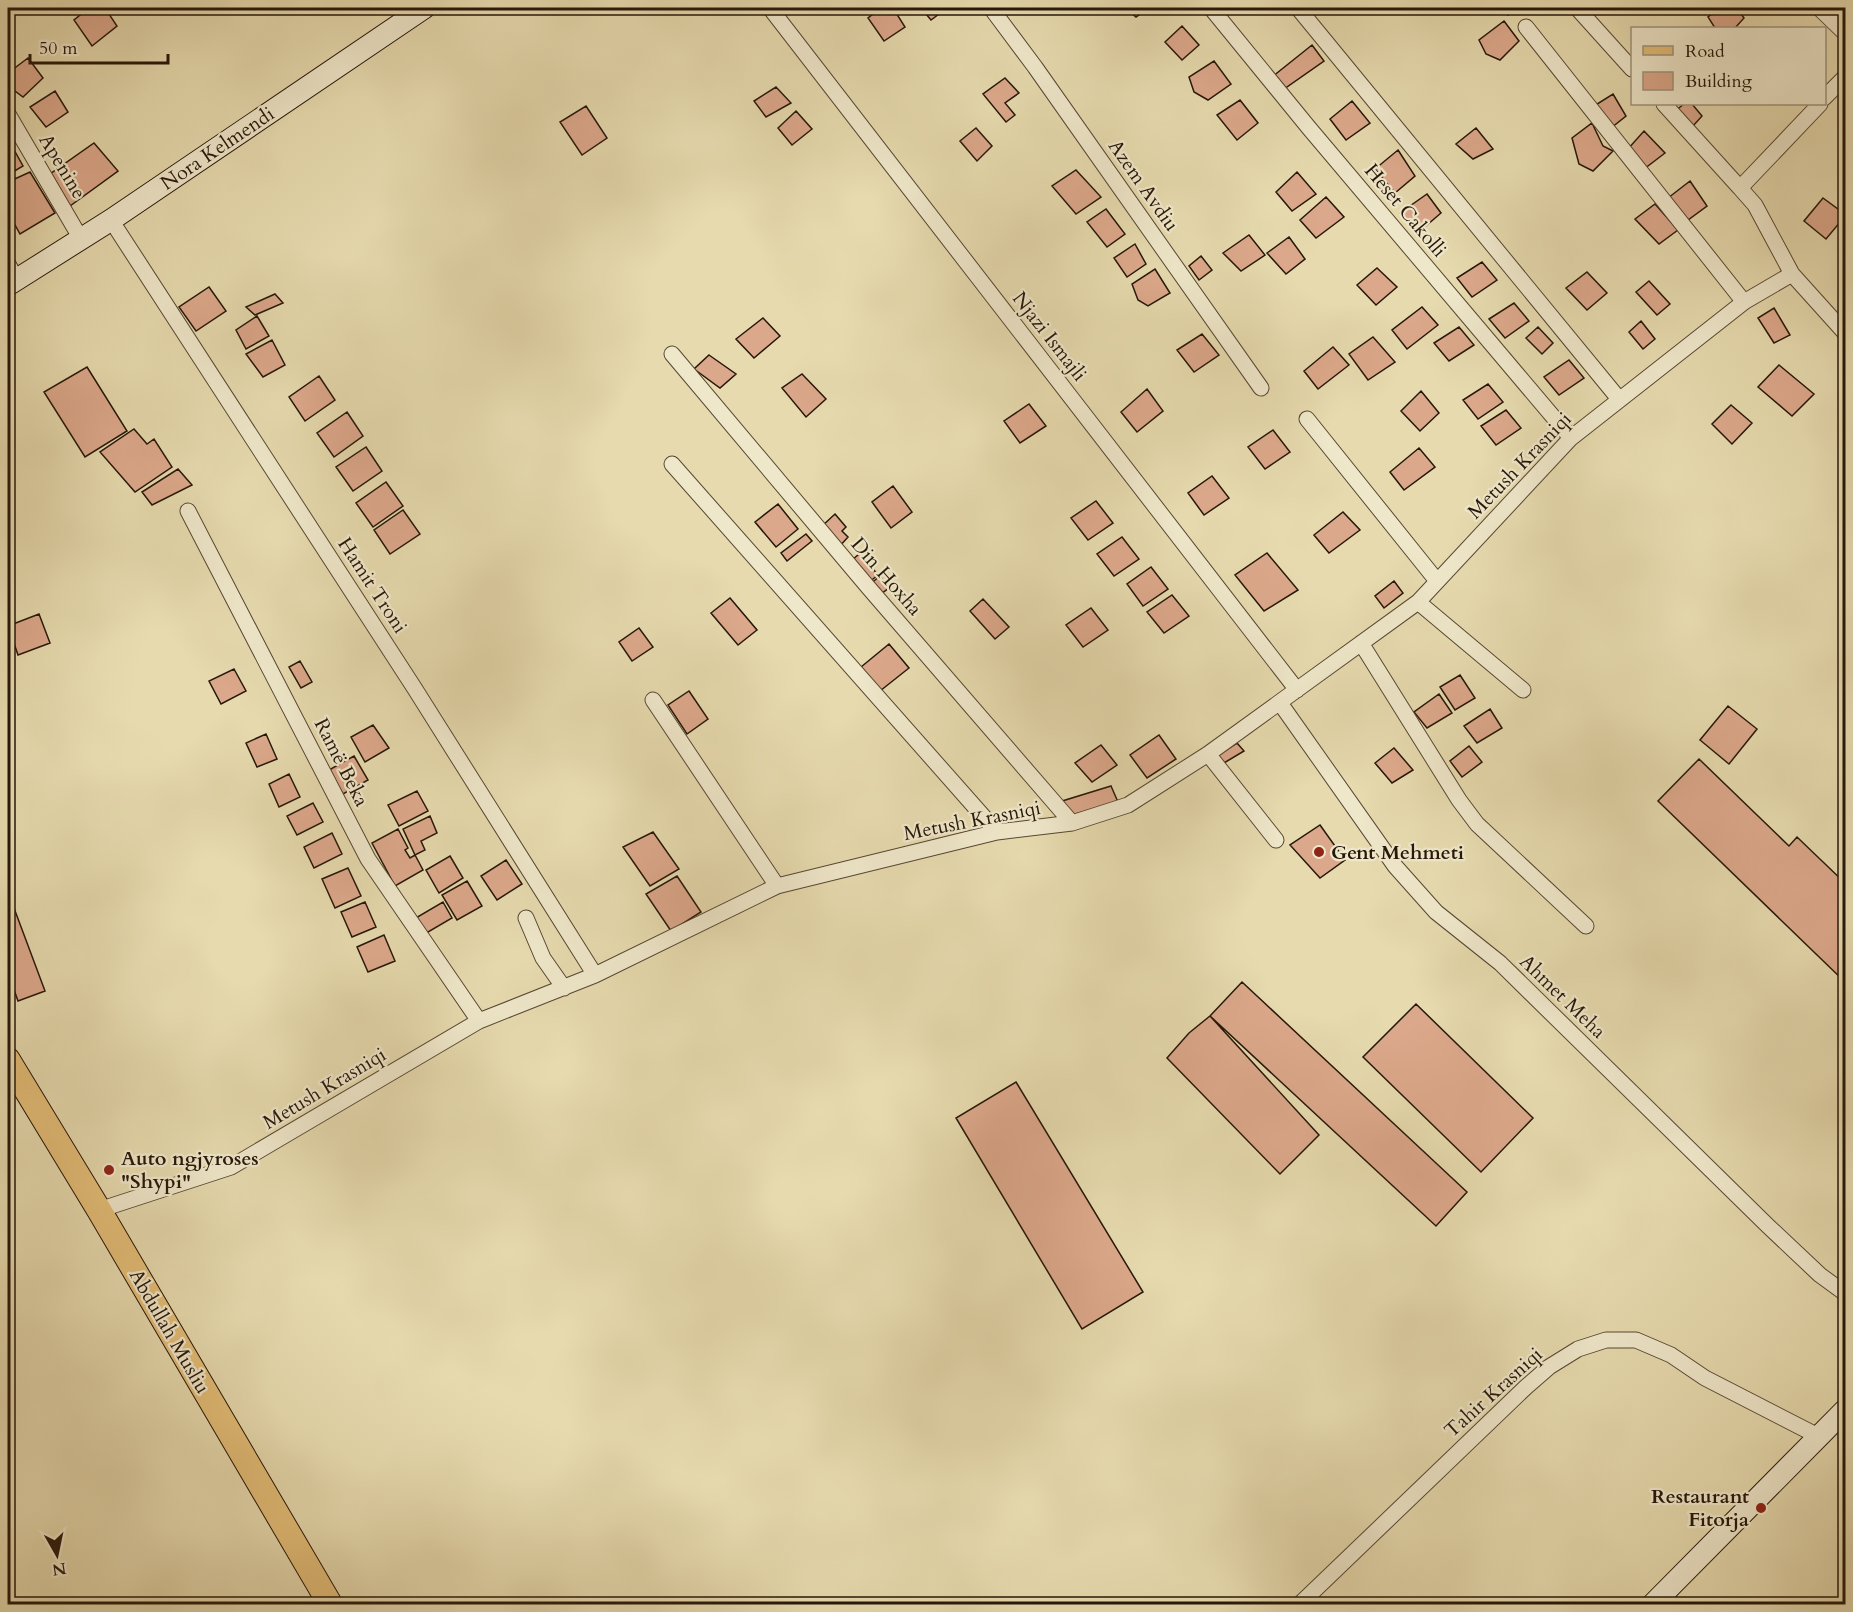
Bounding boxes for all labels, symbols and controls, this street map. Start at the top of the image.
scale bar [30,27,168,65]
legend [1631,27,1826,105]
text: 50 m [39,36,78,61]
text: Road [1685,39,1725,64]
text: Building [1685,69,1753,94]
street label: Nora Kelmendi [155,100,280,196]
street label: Apenine [33,129,93,204]
street label: Azem Avdiu [1102,134,1185,237]
street label: Heset Cakolli [1358,158,1453,263]
street label: Njazi Ismajli [1006,286,1093,387]
street label: Metush Krasniqi [1461,406,1578,525]
street label: Din Hoxha [845,531,928,622]
street label: Hamit Troni [331,532,414,639]
street label: Ramë Beka [308,713,376,811]
street label: Metush Krasniqi [901,794,1043,847]
place label: Gent Mehmeti [1331,839,1464,866]
marker: Gent Mehmeti [1312,845,1326,859]
street label: Ahmet Meha [1514,948,1612,1045]
street label: Metush Krasniqi [258,1041,391,1136]
place label: Auto ngjyroses "Shypi" [121,1145,259,1195]
marker: Auto ngjyroses "Shypi" [102,1163,116,1177]
street label: Abdullah Musliu [123,1264,216,1399]
street label: Tahir Krasniqi [1438,1341,1548,1444]
place label: Restaurant Fitorja [1651,1483,1749,1533]
marker: Restaurant Fitorja [1754,1501,1768,1515]
north arrow [27,1525,87,1585]
text: N [51,1557,68,1581]

